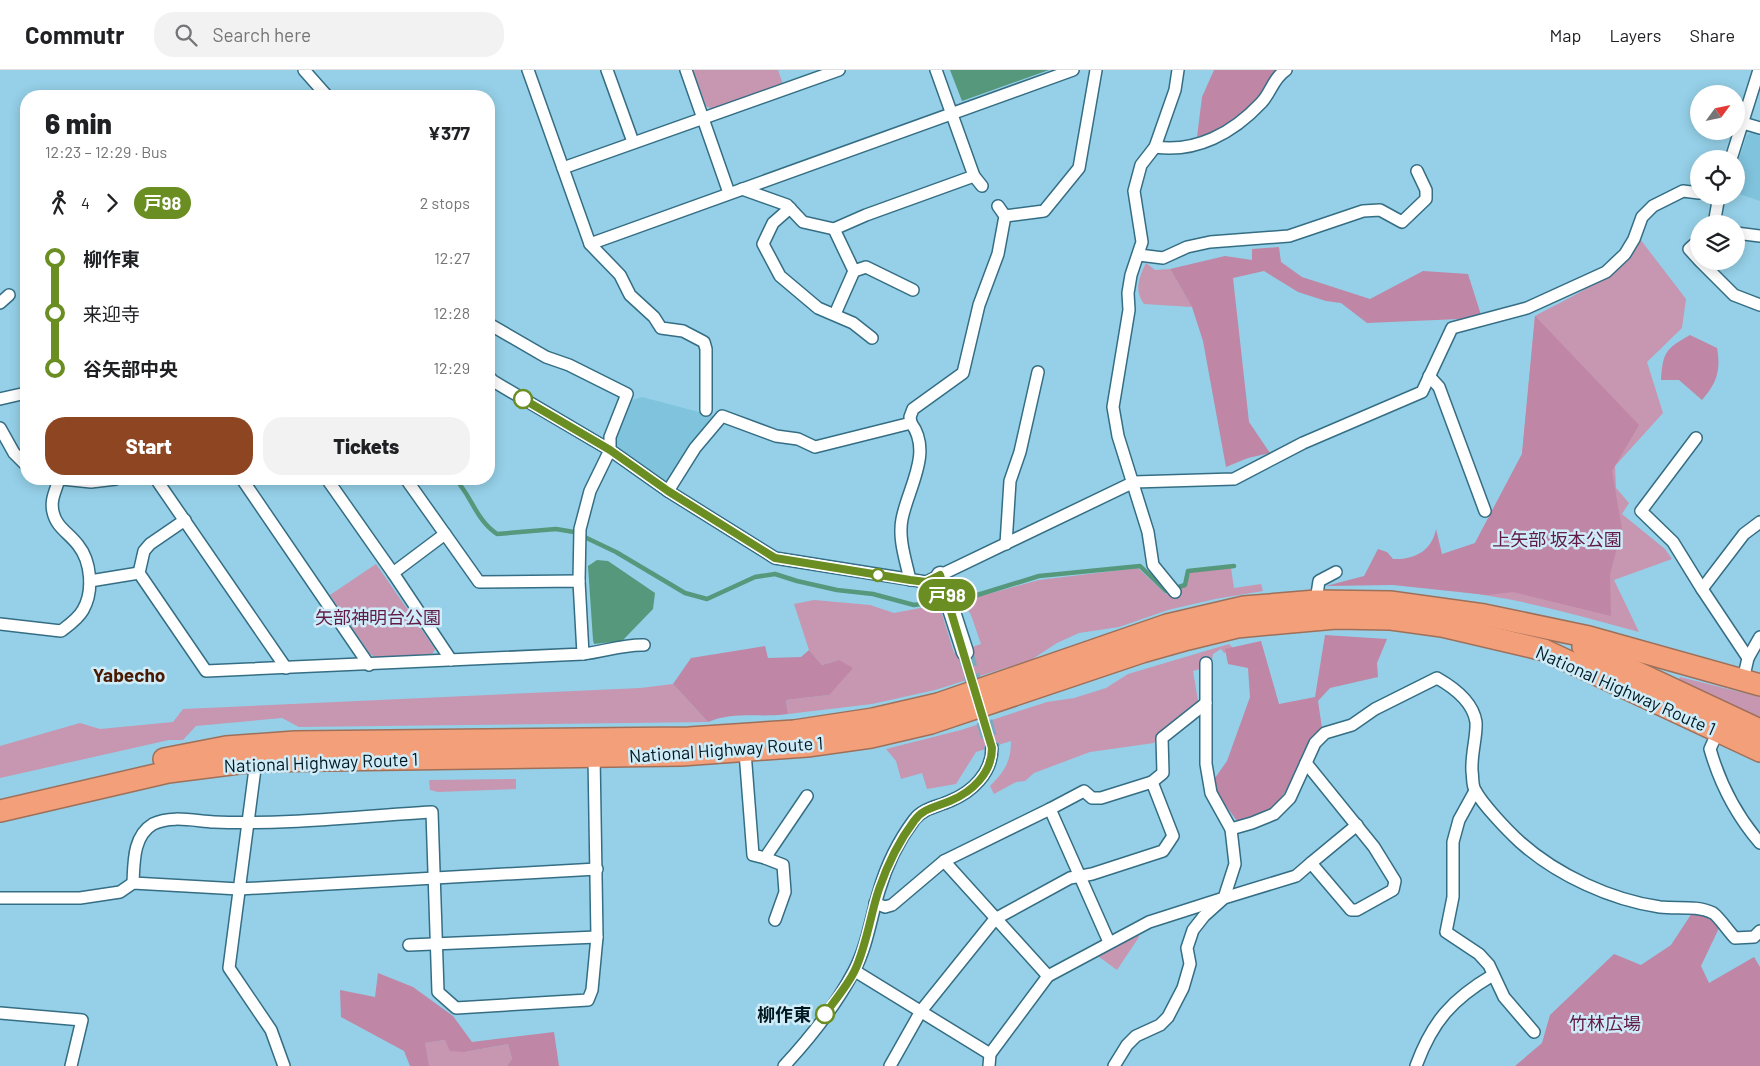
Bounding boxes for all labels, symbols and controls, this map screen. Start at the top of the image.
search box [154,12,504,57]
text: Commutr [25,20,124,49]
icon: search [172,21,200,49]
text: Search here [212,23,311,46]
text: Map [1549,24,1581,46]
text: Layers [1609,24,1662,46]
text: Share [1690,24,1735,46]
north arrow [1690,85,1745,140]
map controls [1690,85,1745,270]
text: 6 min [45,106,112,140]
text: ¥377 [428,121,470,144]
text: 12:23 – 12:29 · Bus [45,142,167,161]
button: locate [1690,150,1745,205]
icon: walk [45,189,73,217]
icon: forward [98,189,126,217]
text: 戸98 [144,192,181,214]
text: 4 [81,193,90,212]
text: 2 stops [420,193,470,212]
button: layers [1690,215,1745,270]
text: 柳作東 [83,247,140,270]
text: 12:27 [434,248,470,267]
text: 来迎寺 [83,302,140,325]
text: 12:28 [433,303,470,322]
text: 谷矢部中央 [83,357,178,380]
text: 12:29 [433,358,470,377]
unlabelled marker [513,389,533,409]
button: Start [45,417,253,475]
button: Tickets [263,417,470,475]
park label: 上矢部 坂本公園 [1492,528,1622,550]
unlabelled marker [871,568,885,582]
line badge: 戸98 [918,579,976,611]
text: 戸98 [928,584,966,606]
park label: 矢部神明台公園 [315,606,441,628]
street label: National Highway Route 1 [1533,640,1719,740]
district label: Yabecho [93,663,165,686]
street label: National Highway Route 1 [628,731,824,767]
street label: National Highway Route 1 [223,748,419,776]
place label: 柳作東 [757,1003,811,1025]
marker: 柳作東 [815,1004,835,1024]
park label: 竹林広場 [1569,1012,1641,1034]

